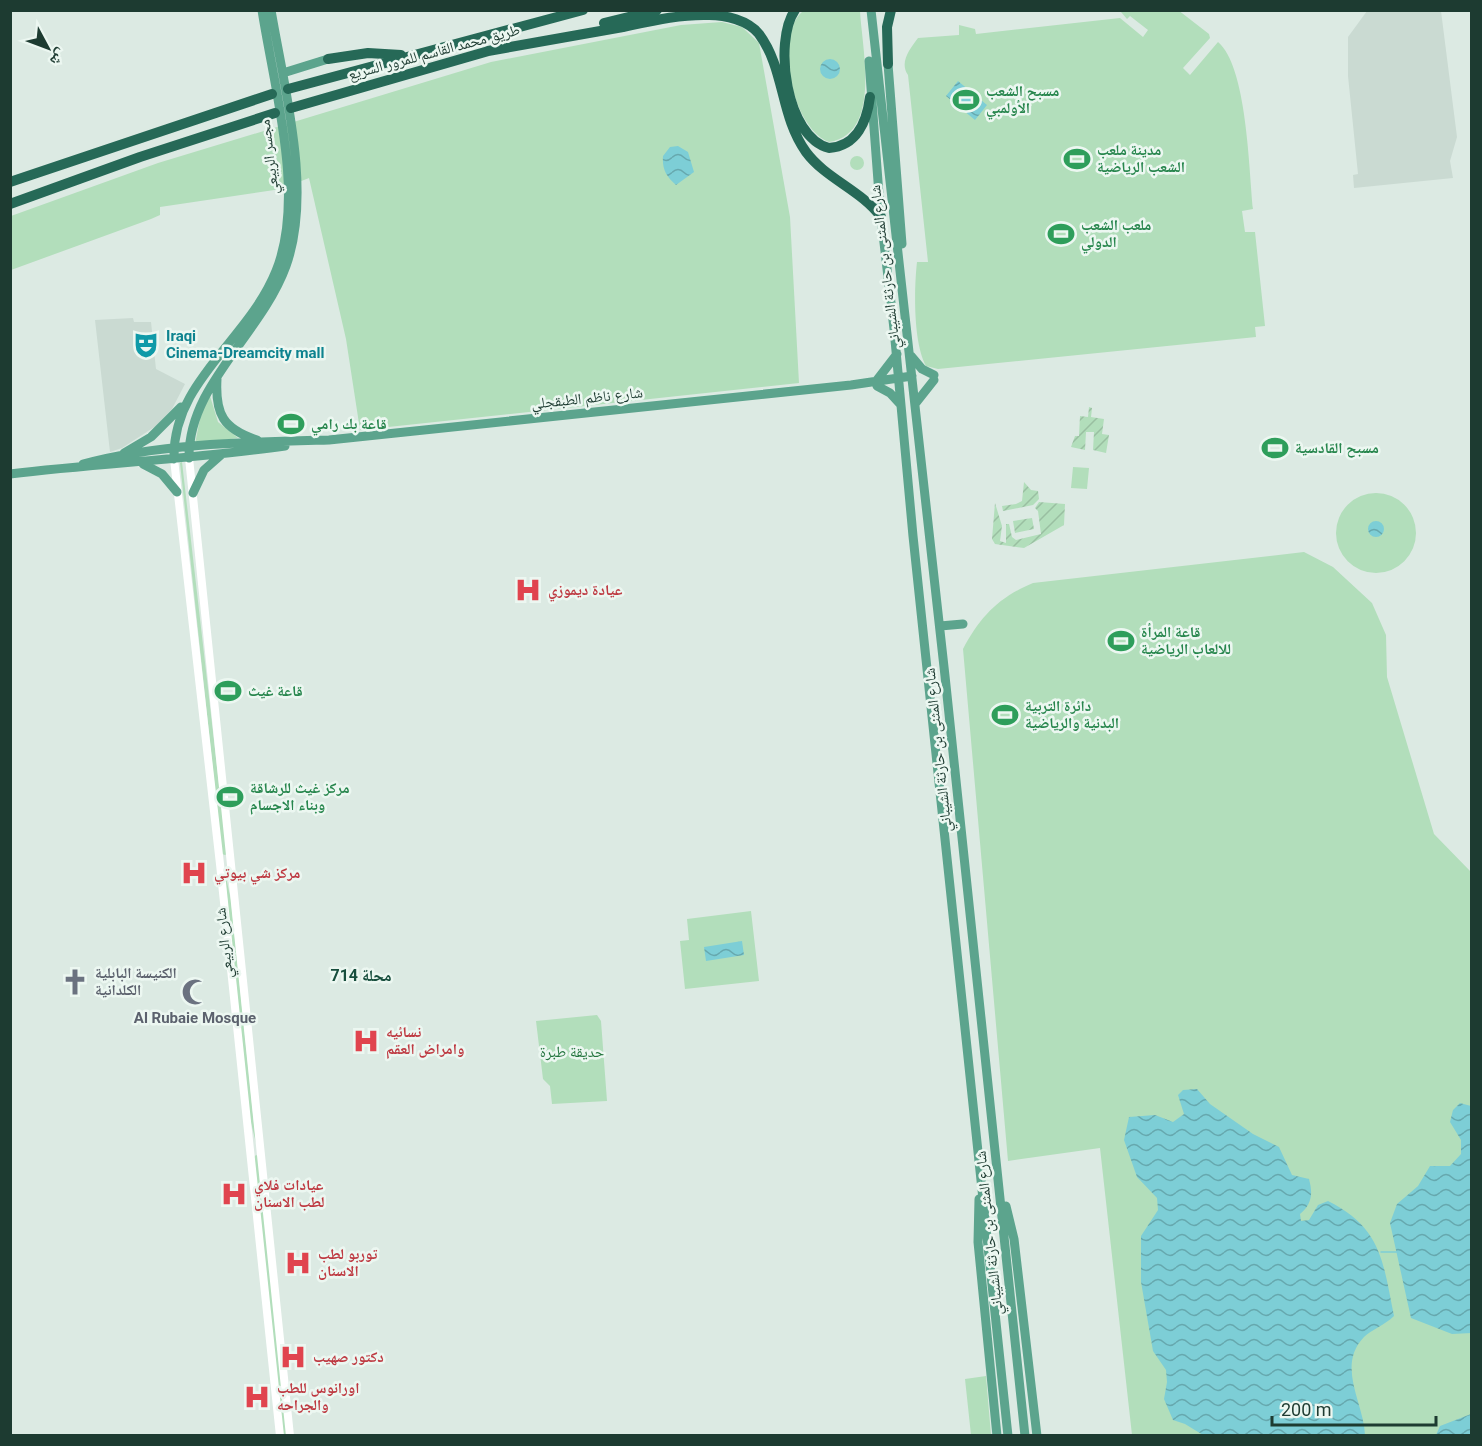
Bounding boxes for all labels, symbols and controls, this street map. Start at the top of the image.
north arrow [18,18,78,78]
street label: طريق محمد القاسم للمرور السريع [346,20,522,85]
text: ش [46,45,72,70]
place label: مسبح الشعب الأولمبي [986,82,1059,120]
sports icon: مسبح الشعب الأولمبي [951,85,981,115]
street label: مجسر الربيعي [255,118,285,196]
place label: مدينة ملعب الشعب الرياضية [1097,141,1185,176]
sports icon: مدينة ملعب الشعب الرياضية [1062,144,1092,174]
street label: شارع المثنى بن حارثة الشيباني [866,184,907,350]
place label: ملعب الشعب الدولي [1081,216,1151,254]
sports icon: ملعب الشعب الدولي [1046,219,1076,249]
place label: Iraqi Cinema-Dreamcity mall [166,327,325,362]
theatre icon: Iraqi Cinema-Dreamcity mall [131,330,161,360]
street label: شارع ناظم الطبقجلي [530,383,644,416]
sports icon: قاعة بك رامي [276,409,306,439]
place label: قاعة بك رامي [311,415,387,436]
sports icon: مسبح القادسية [1260,433,1290,463]
place label: مسبح القادسية [1295,439,1379,458]
hospital icon: عيادة ديموزي [513,575,543,605]
place label: عيادة ديموزي [548,581,623,602]
place label: قاعة المرأة للالعاب الرياضية [1141,623,1231,658]
sports icon: قاعة المرأة للالعاب الرياضية [1106,626,1136,656]
street label: شارع المثنى بن حارثة الشيباني [920,667,958,833]
sports icon: قاعة غيث [213,676,243,706]
place label: قاعة غيث [248,682,303,700]
place label: دائرة التربية البدنية والرياضية [1025,697,1119,732]
sports icon: دائرة التربية البدنية والرياضية [990,700,1020,730]
place label: مركز غيث للرشاقة وبناء الاجسام [250,779,350,815]
sports icon: مركز غيث للرشاقة وبناء الاجسام [215,782,245,812]
hospital icon: مركز شي بيوتي [179,858,209,888]
place label: مركز شي بيوتي [214,864,300,885]
street label: شارع الربيعي [211,906,239,979]
place label: الكنيسة البابلية الكلدانية [95,964,177,999]
district label: محلة 714 [331,966,391,985]
church icon: الكنيسة البابلية الكلدانية [60,967,90,997]
mosque icon: Al Rubaie Mosque [180,977,210,1007]
place label: Al Rubaie Mosque [134,1009,256,1027]
place label: نسائيه وامراض العقم [386,1023,464,1059]
hospital icon: نسائيه وامراض العقم [351,1026,381,1056]
park label: حديقة طبرة [540,1043,605,1061]
street label: شارع المثنى بن حارثة الشيباني [971,1150,1009,1316]
place label: عيادات فلاي لطب الاسنان [254,1176,325,1211]
hospital icon: عيادات فلاي لطب الاسنان [219,1179,249,1209]
place label: توربو لطب الاسنان [318,1245,377,1280]
hospital icon: توربو لطب الاسنان [283,1248,313,1278]
hospital icon: دكتور صهيب [278,1342,308,1372]
place label: دكتور صهيب [313,1348,384,1366]
place label: اورانوس للطب والجراحه [277,1379,360,1414]
hospital icon: اورانوس للطب والجراحه [242,1382,272,1412]
scale bar [1272,1389,1436,1427]
text: 200 m [1281,1399,1332,1420]

